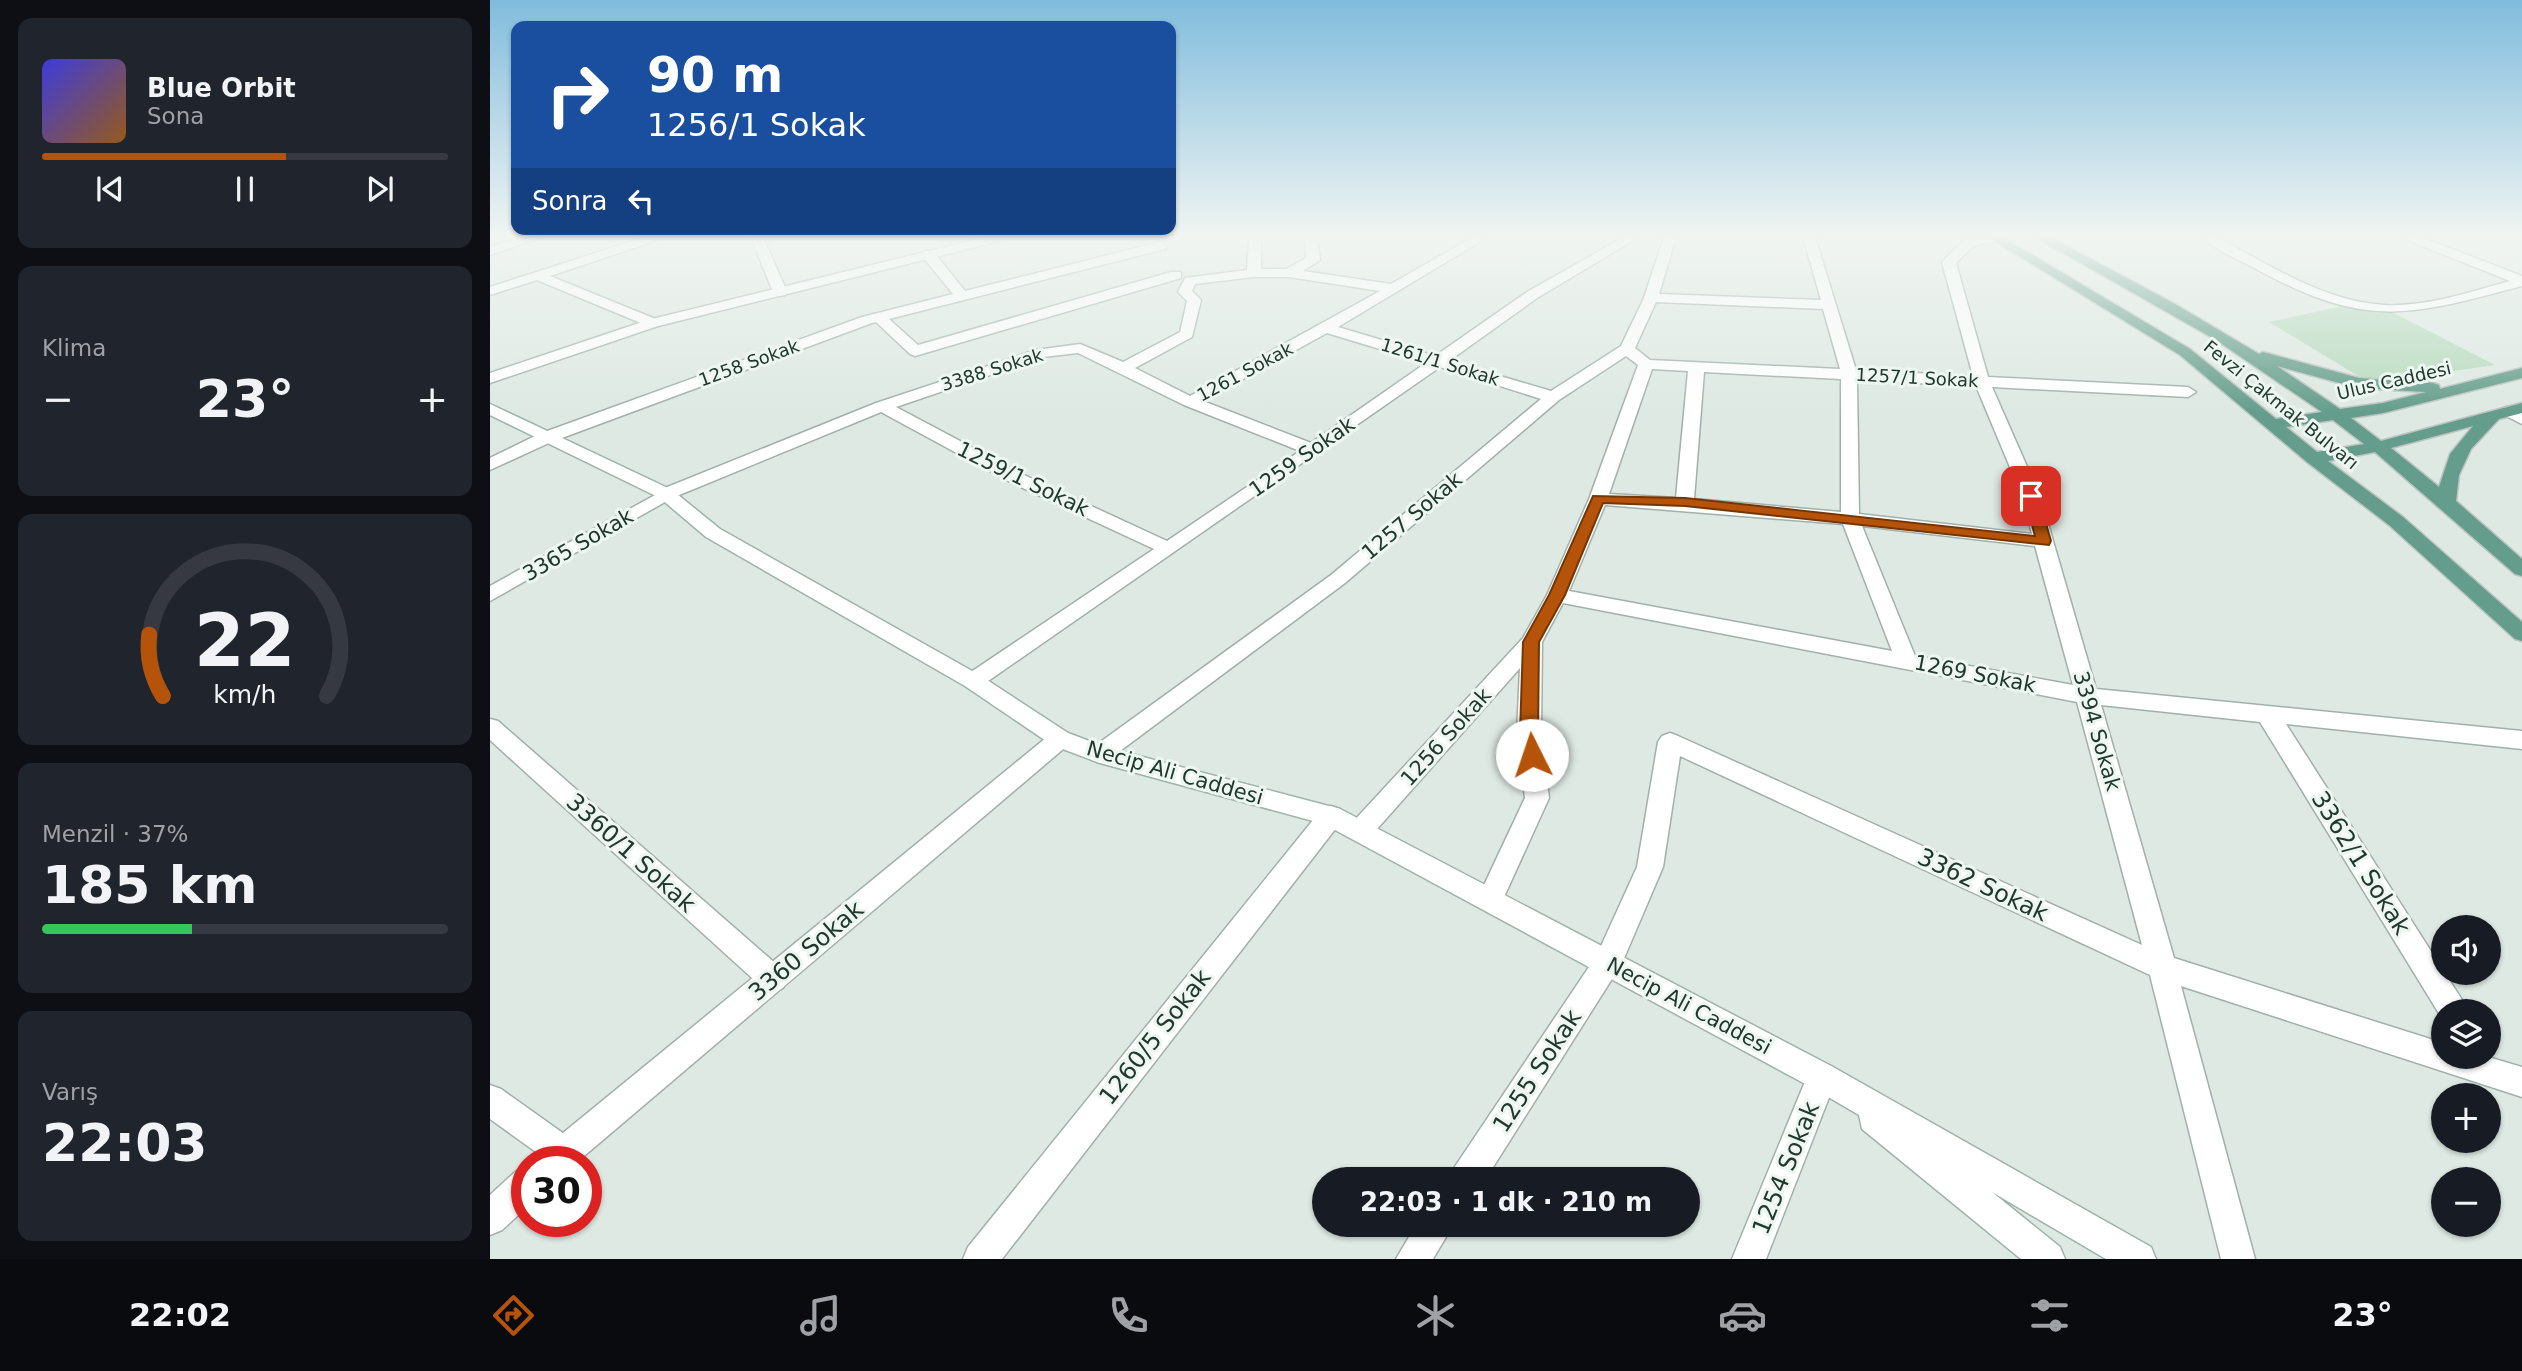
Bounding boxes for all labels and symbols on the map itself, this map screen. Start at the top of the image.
street label: 1261/1 Sokak [1378,333,1503,390]
street label: 1258 Sokak [696,334,803,390]
street label: Fevzi Çakmak Bulvarı [2200,336,2363,473]
street label: 1261 Sokak [1193,337,1297,406]
street label: 3388 Sokak [938,344,1046,395]
street label: Ulus Caddesi [2335,357,2453,404]
street label: 1257/1 Sokak [1855,364,1980,391]
street label: 1259 Sokak [1245,411,1360,502]
street label: 1259/1 Sokak [953,437,1094,522]
pin [2001,466,2061,526]
street label: 1257 Sokak [1357,467,1468,565]
street label: 3365 Sokak [519,503,638,586]
street label: 1269 Sokak [1912,650,2039,698]
street label: 3394 Sokak [2068,669,2126,794]
street label: 1256 Sokak [1396,683,1497,791]
position arrow [1495,718,1569,792]
street label: Necip Ali Caddesi [1084,736,1266,810]
street label: 3362/1 Sokak [2306,786,2416,940]
street label: 3360/1 Sokak [561,788,701,918]
street label: 3362 Sokak [1913,843,2053,927]
street label: 3360 Sokak [743,895,869,1007]
street label: Necip Ali Caddesi [1603,953,1775,1059]
street label: 1260/5 Sokak [1093,964,1217,1110]
street label: 1255 Sokak [1487,1004,1587,1138]
street label: 1254 Sokak [1747,1097,1825,1238]
speed limit sign: 30 [511,1146,602,1237]

